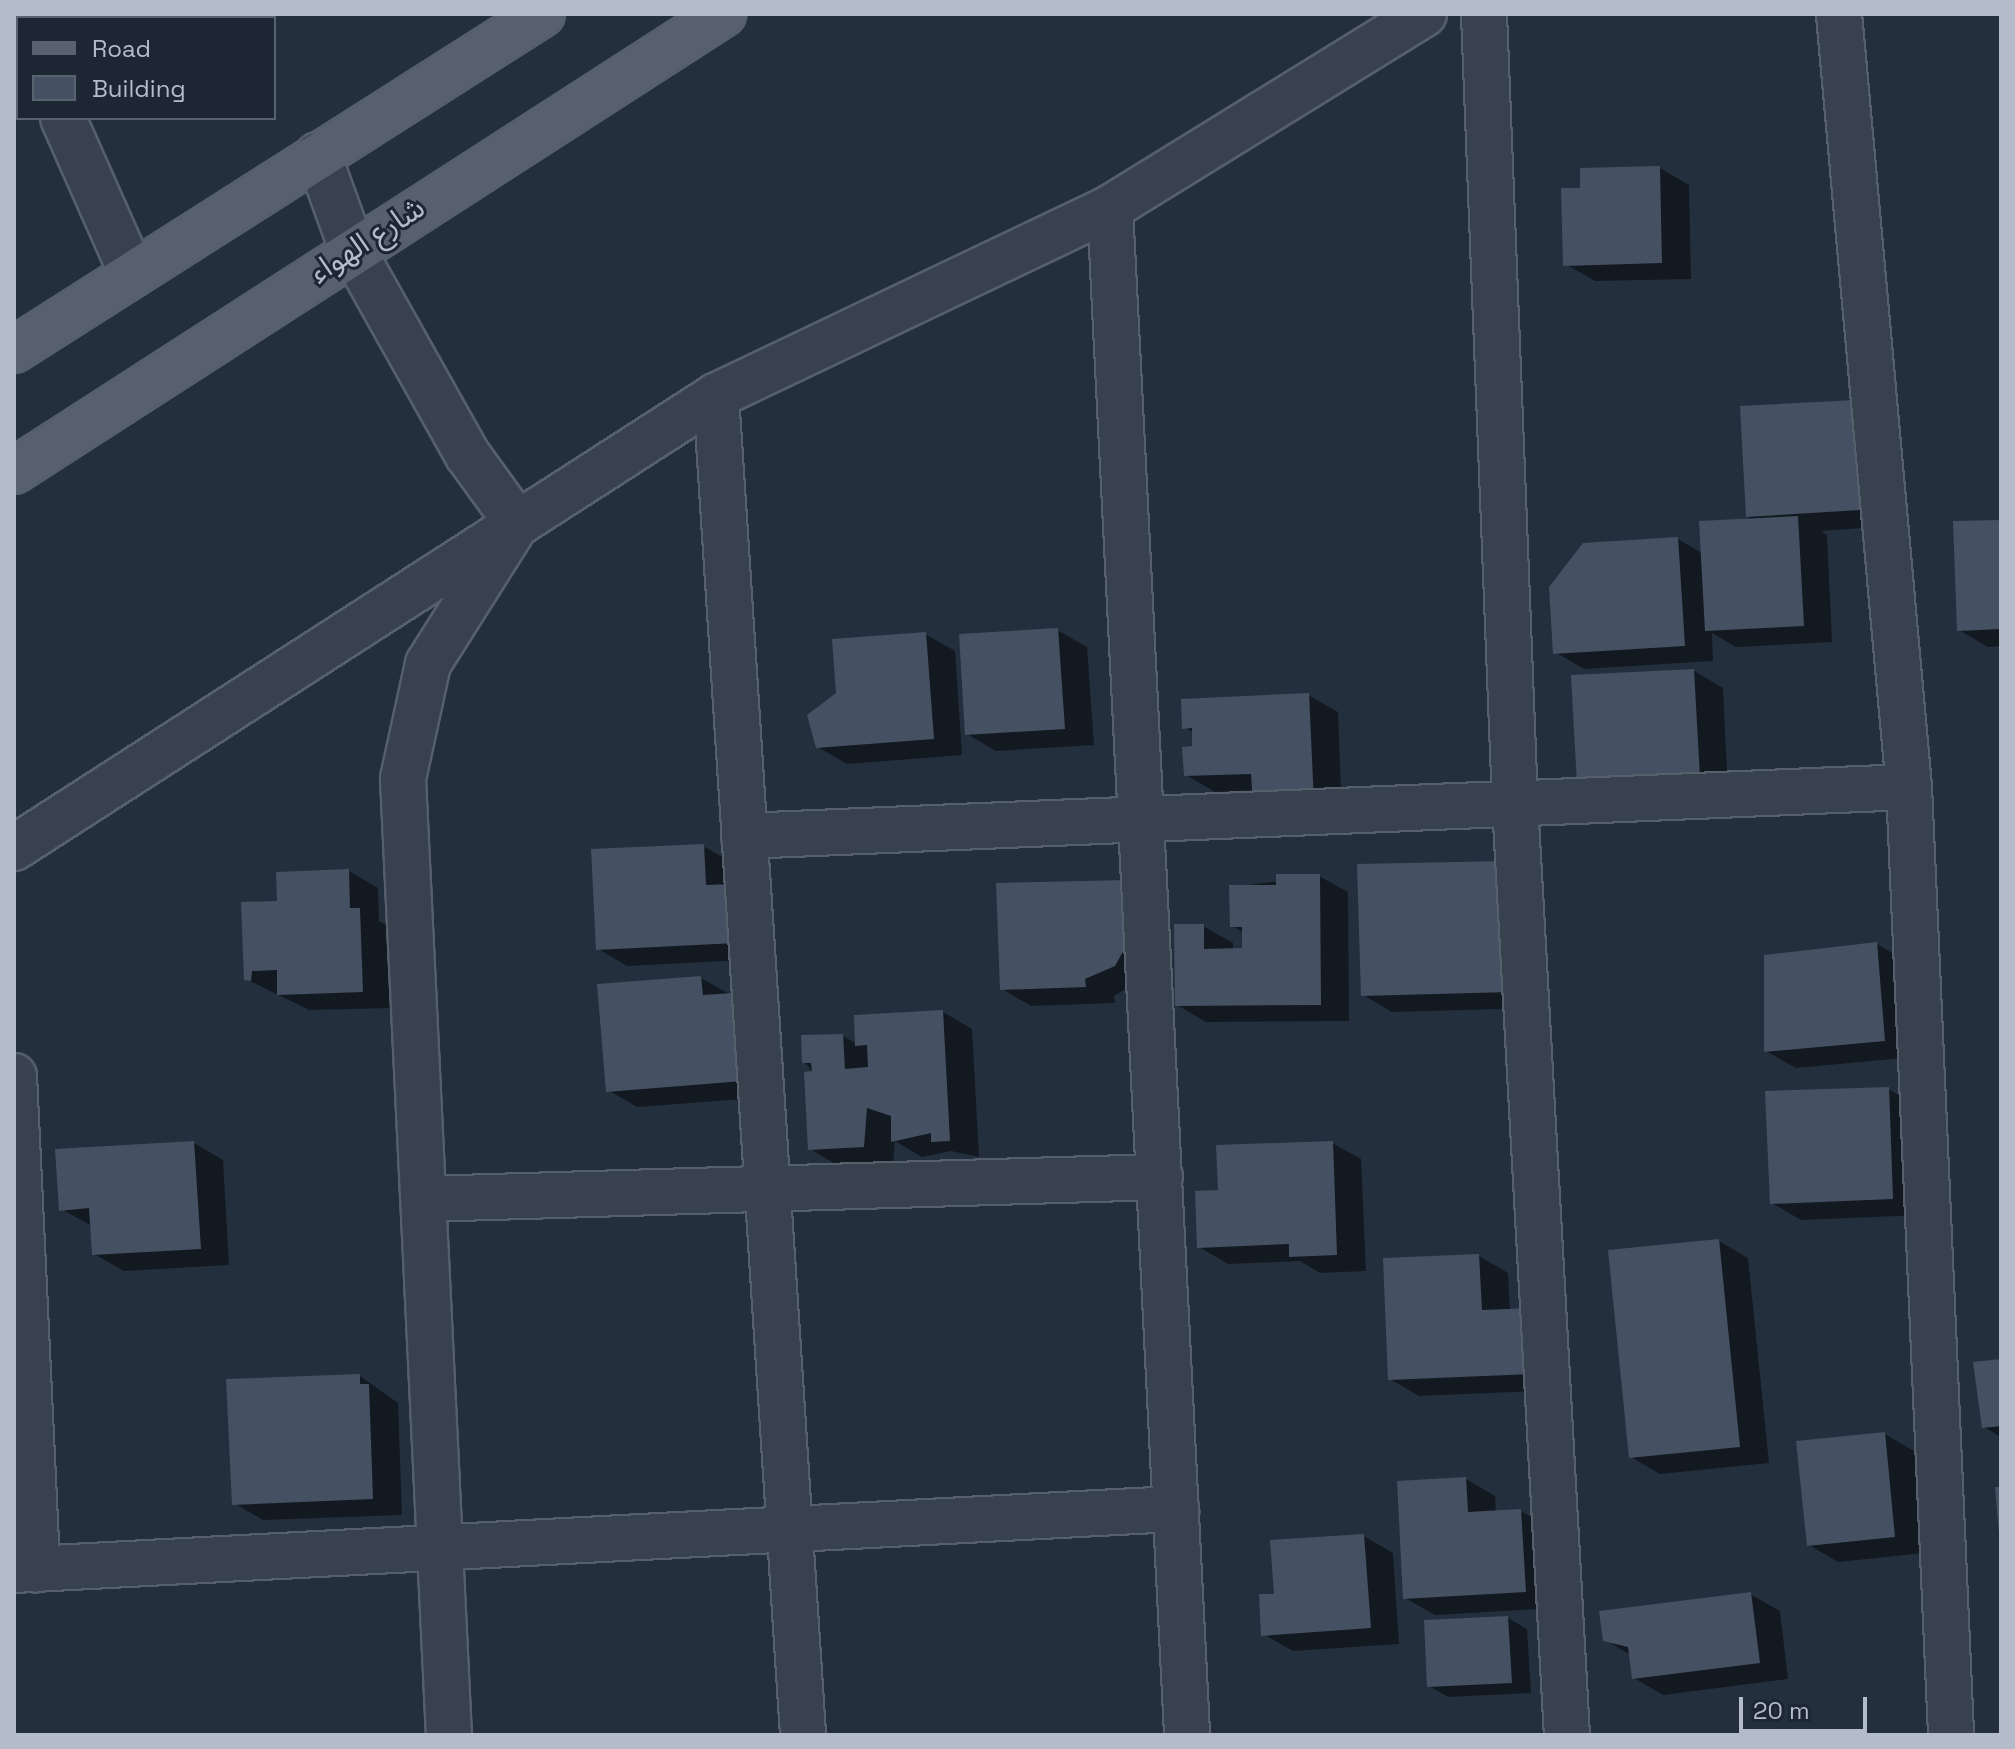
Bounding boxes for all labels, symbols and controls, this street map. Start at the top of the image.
legend [16,16,276,120]
text: Road [92,33,151,64]
text: Building [92,73,186,104]
street label: شارع الهواء [303,190,431,290]
scale bar [1743,1681,1871,1731]
text: 20 m [1753,1695,1810,1726]

